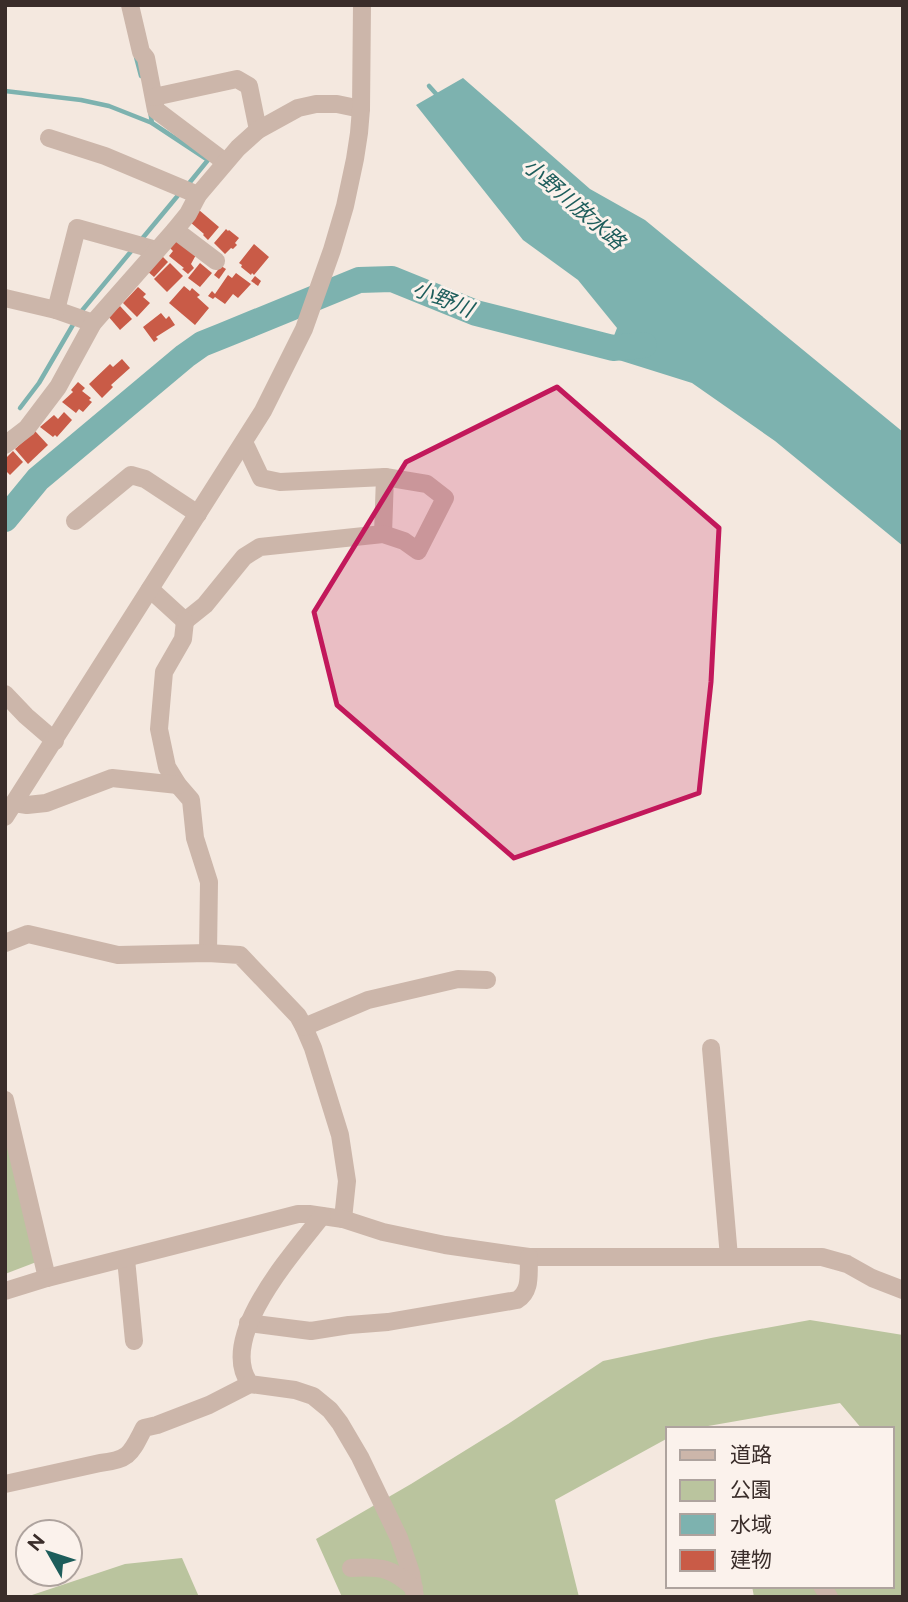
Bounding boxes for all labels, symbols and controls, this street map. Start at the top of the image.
water label: 小野川放水路 [519,153,632,256]
water label: 小野川 [409,275,479,323]
legend [666,1427,894,1588]
text: 道路 [730,1442,772,1467]
text: 公園 [730,1477,772,1502]
text: 水域 [730,1512,772,1537]
north arrow [14,1518,84,1588]
text: N [23,1530,49,1555]
text: 建物 [730,1547,772,1572]

